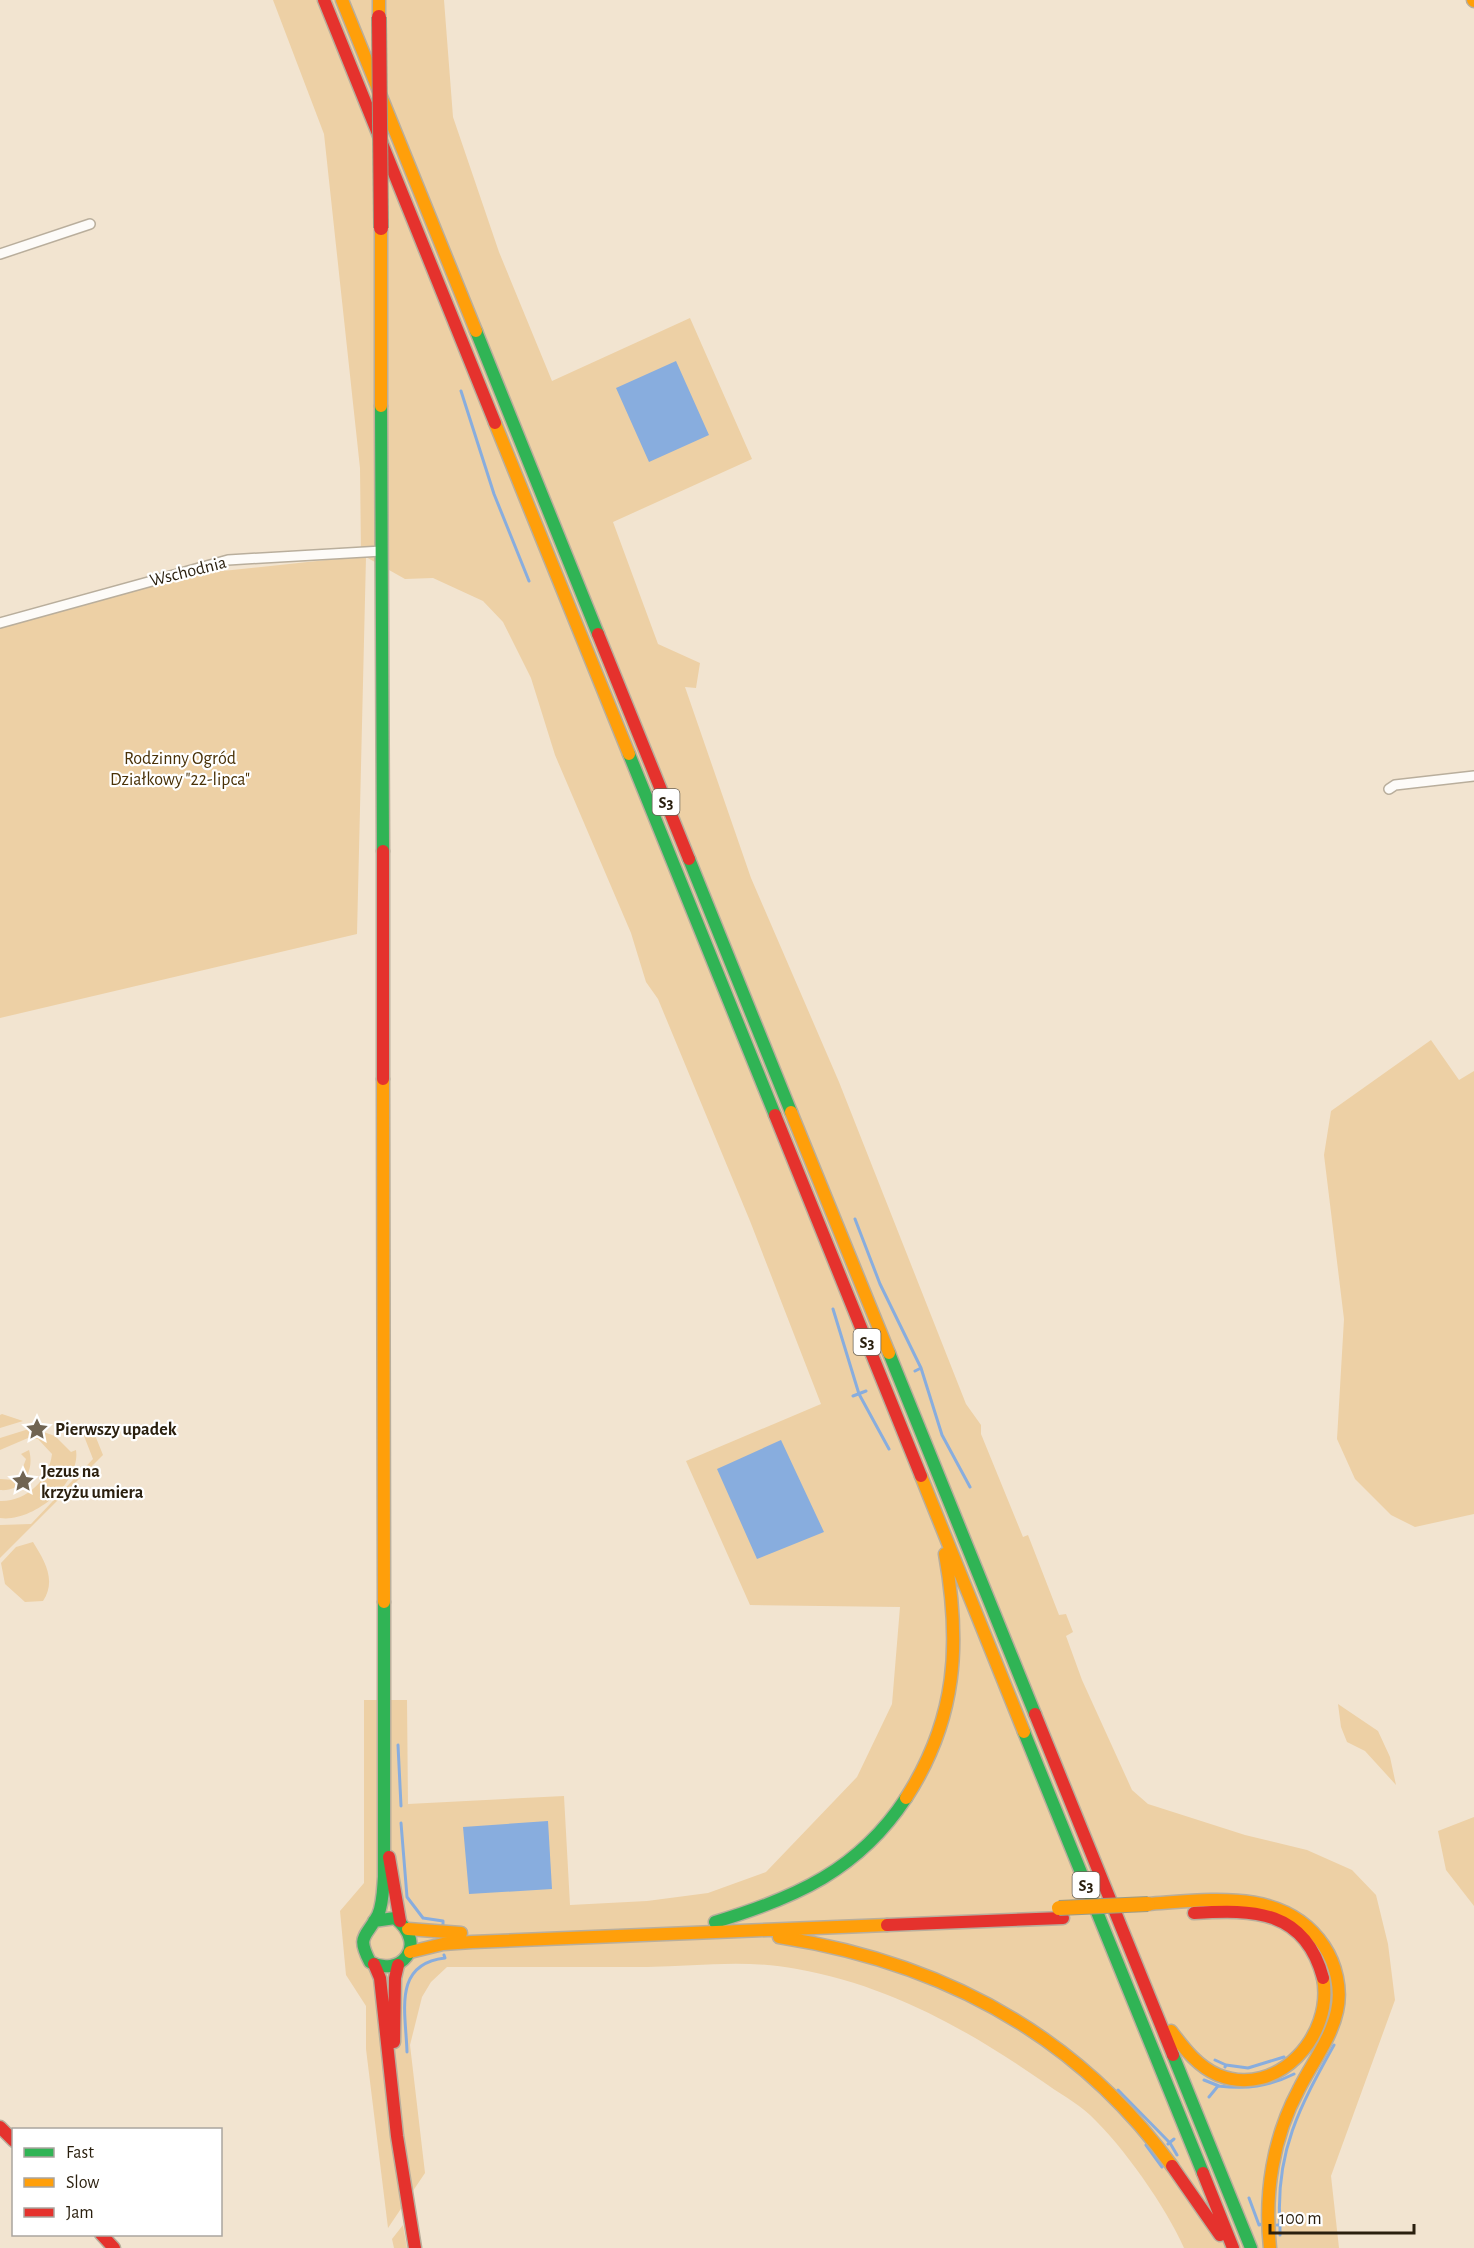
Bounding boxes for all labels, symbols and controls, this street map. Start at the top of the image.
street label: Wschodnia [148,554,228,590]
park label: Rodzinny Ogród Działkowy "22-lipca" [110,750,250,789]
road number: S3 [652,789,680,815]
road number: S3 [854,1329,880,1355]
place icon: Pierwszy upadek [24,1416,50,1442]
place label: Pierwszy upadek [55,1421,177,1439]
place label: Jezus na krzyżu umiera [41,1463,144,1502]
place icon: Jezus na krzyżu umiera [10,1468,36,1494]
road number: S3 [1072,1872,1100,1898]
legend [12,2128,222,2236]
text: Fast [66,2144,94,2162]
text: Slow [66,2174,99,2192]
scale bar [1270,2197,1414,2235]
text: Jam [66,2204,94,2222]
text: 100 m [1279,2210,1322,2228]

